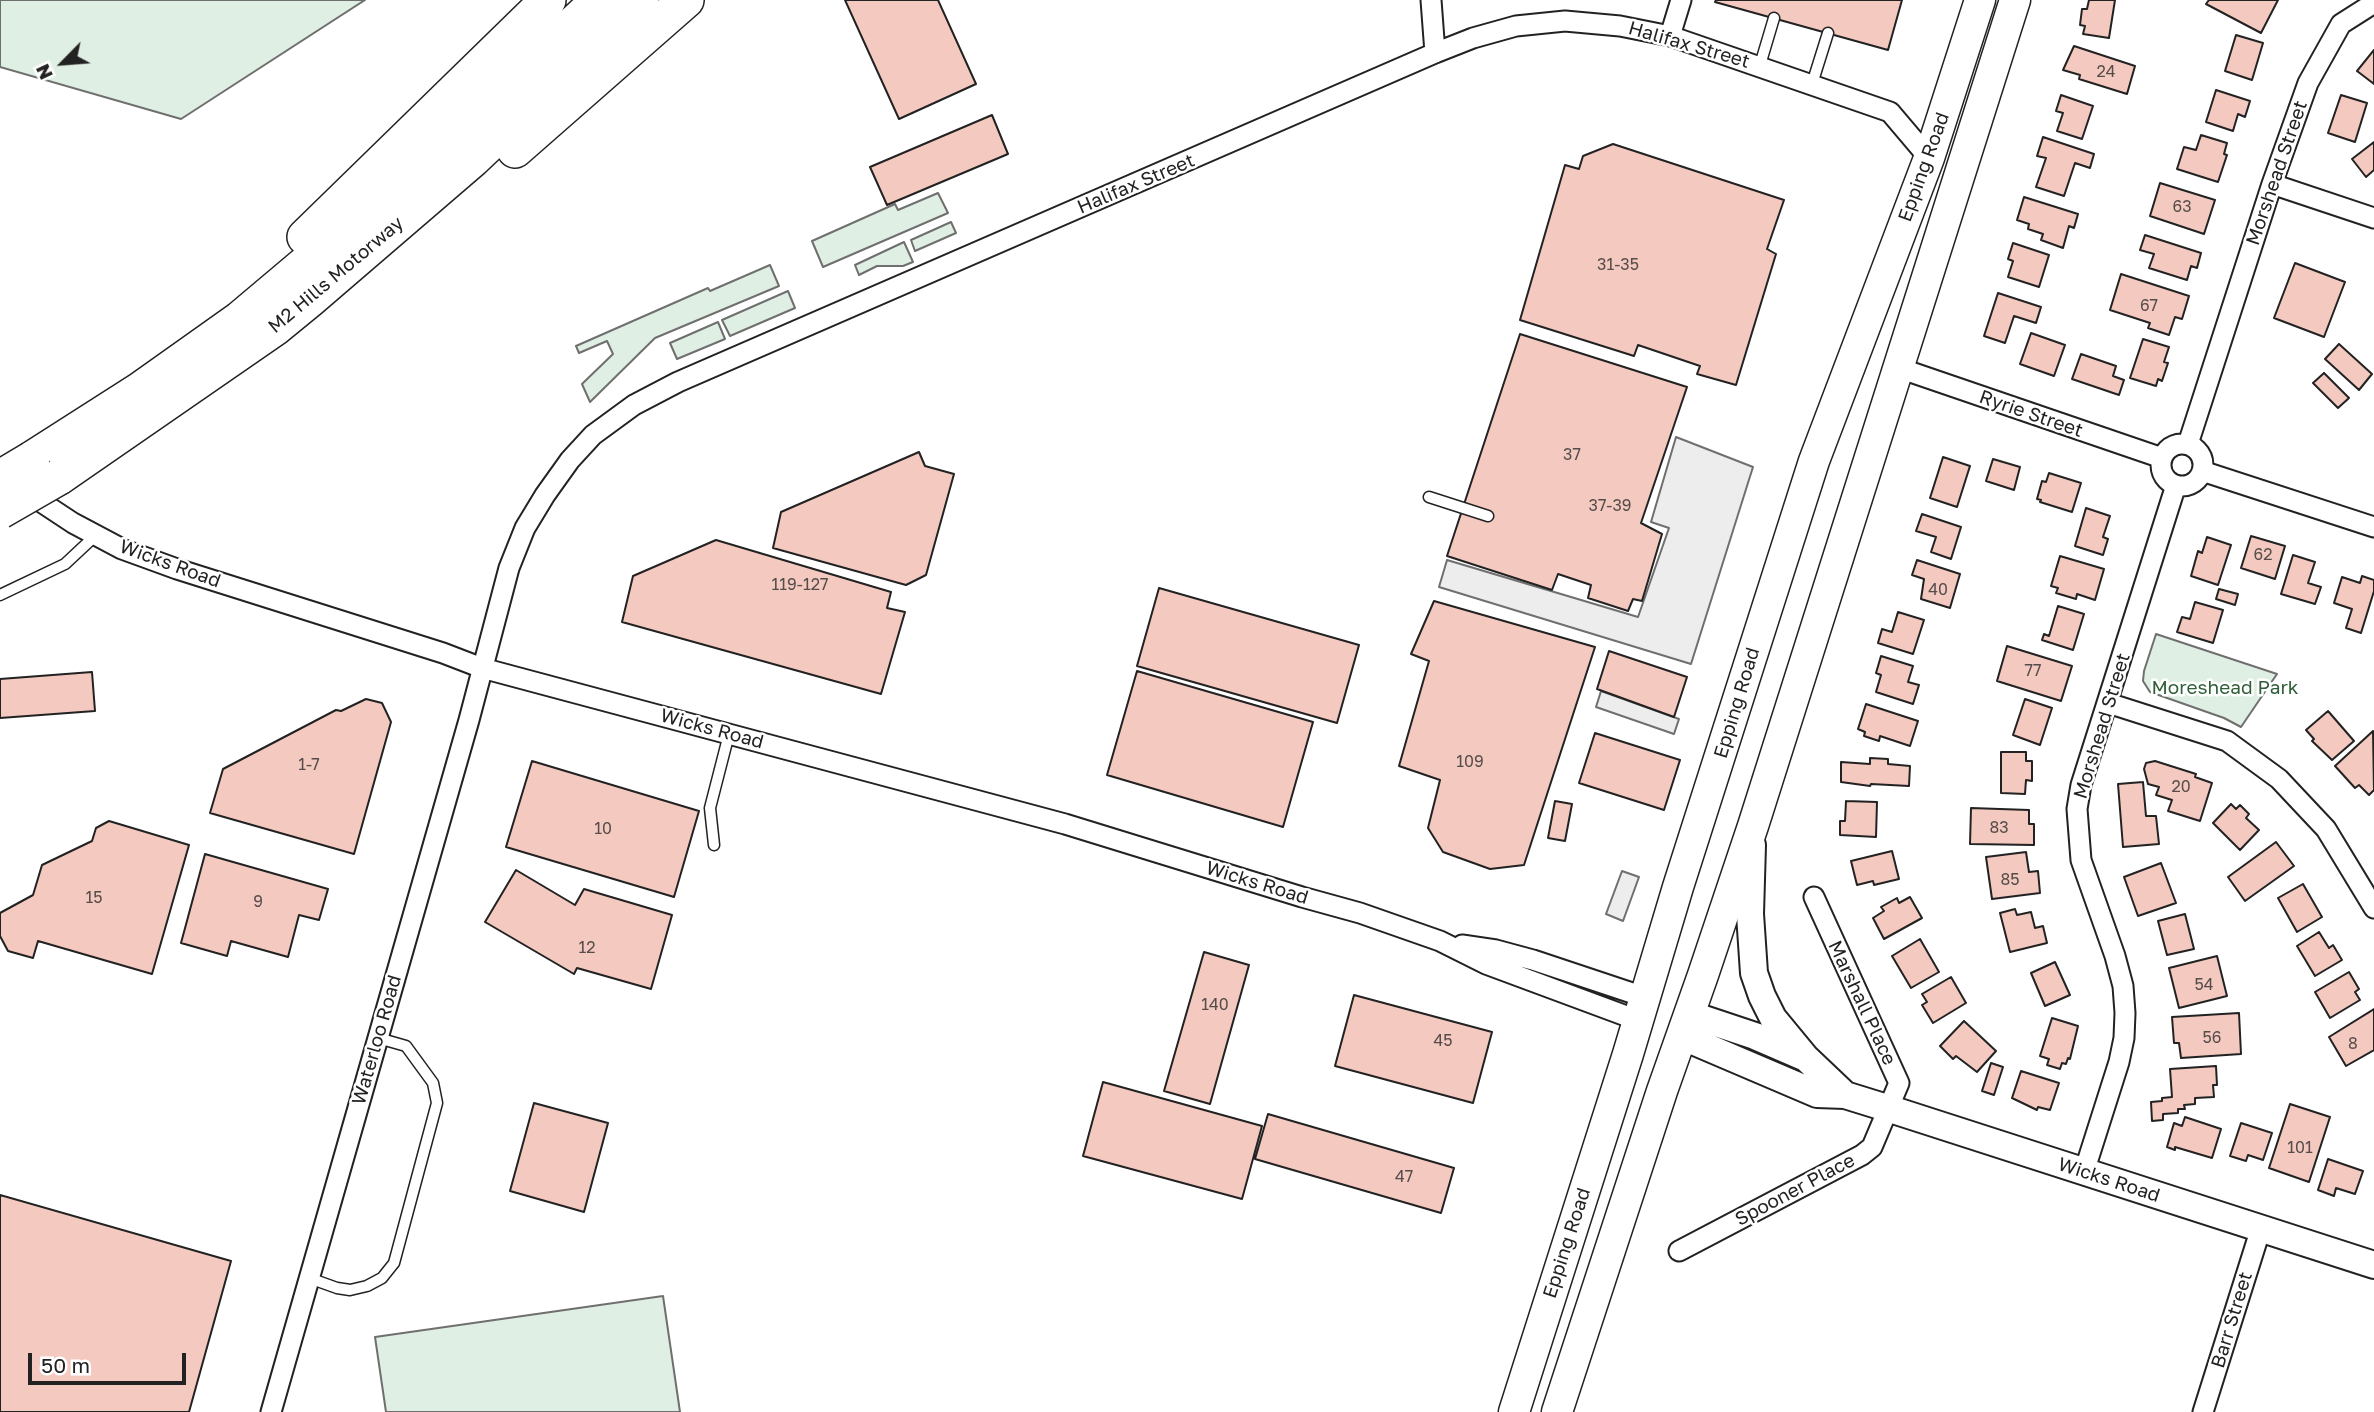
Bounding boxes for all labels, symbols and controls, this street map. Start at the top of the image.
street label: Halifax Street [1626,17,1752,73]
north arrow [28,28,98,98]
text: N [30,61,57,84]
house number: 24 [2096,62,2116,82]
street label: Morshead Street [2242,98,2312,248]
street label: Epping Road [1894,109,1954,225]
street label: Halifax Street [1074,149,1198,219]
house number: 63 [2172,197,2192,217]
street label: M2 Hills Motorway [264,212,408,338]
house number: 31-35 [1597,255,1639,275]
house number: 67 [2140,296,2158,316]
street label: Ryrie Street [1976,386,2086,442]
house number: 37 [1563,445,1581,465]
house number: 37-39 [1589,496,1631,516]
street label: Wicks Road [116,535,224,593]
house number: 62 [2254,545,2272,565]
house number: 119-127 [772,575,828,595]
house number: 40 [1928,580,1948,600]
street label: Epping Road [1709,645,1765,761]
street label: Morshead Street [2069,650,2135,802]
house number: 77 [2025,661,2041,681]
park label: Moreshead Park [2151,677,2299,699]
street label: Wicks Road [658,704,766,754]
house number: 109 [1456,752,1484,772]
house number: 1-7 [298,755,320,775]
house number: 20 [2171,777,2191,797]
house number: 83 [1989,818,2009,838]
house number: 10 [594,819,612,839]
street label: Wicks Road [1203,857,1311,909]
house number: 85 [2000,870,2020,890]
house number: 15 [85,888,103,908]
house number: 9 [253,892,263,912]
street label: Marshall Place [1823,937,1901,1069]
house number: 12 [578,938,596,958]
street label: Waterloo Road [348,972,406,1108]
house number: 54 [2194,975,2214,995]
house number: 140 [1201,995,1229,1015]
house number: 56 [2203,1028,2221,1048]
house number: 45 [1433,1031,1453,1051]
house number: 8 [2348,1034,2358,1054]
house number: 101 [2287,1138,2313,1158]
street label: Spooner Place [1731,1149,1859,1231]
street label: Wicks Road [2055,1153,2163,1207]
house number: 47 [1395,1167,1413,1187]
street label: Epping Road [1538,1185,1596,1301]
street label: Barr Street [2207,1269,2257,1371]
scale bar [32,1338,189,1382]
text: 50 m [41,1352,90,1378]

